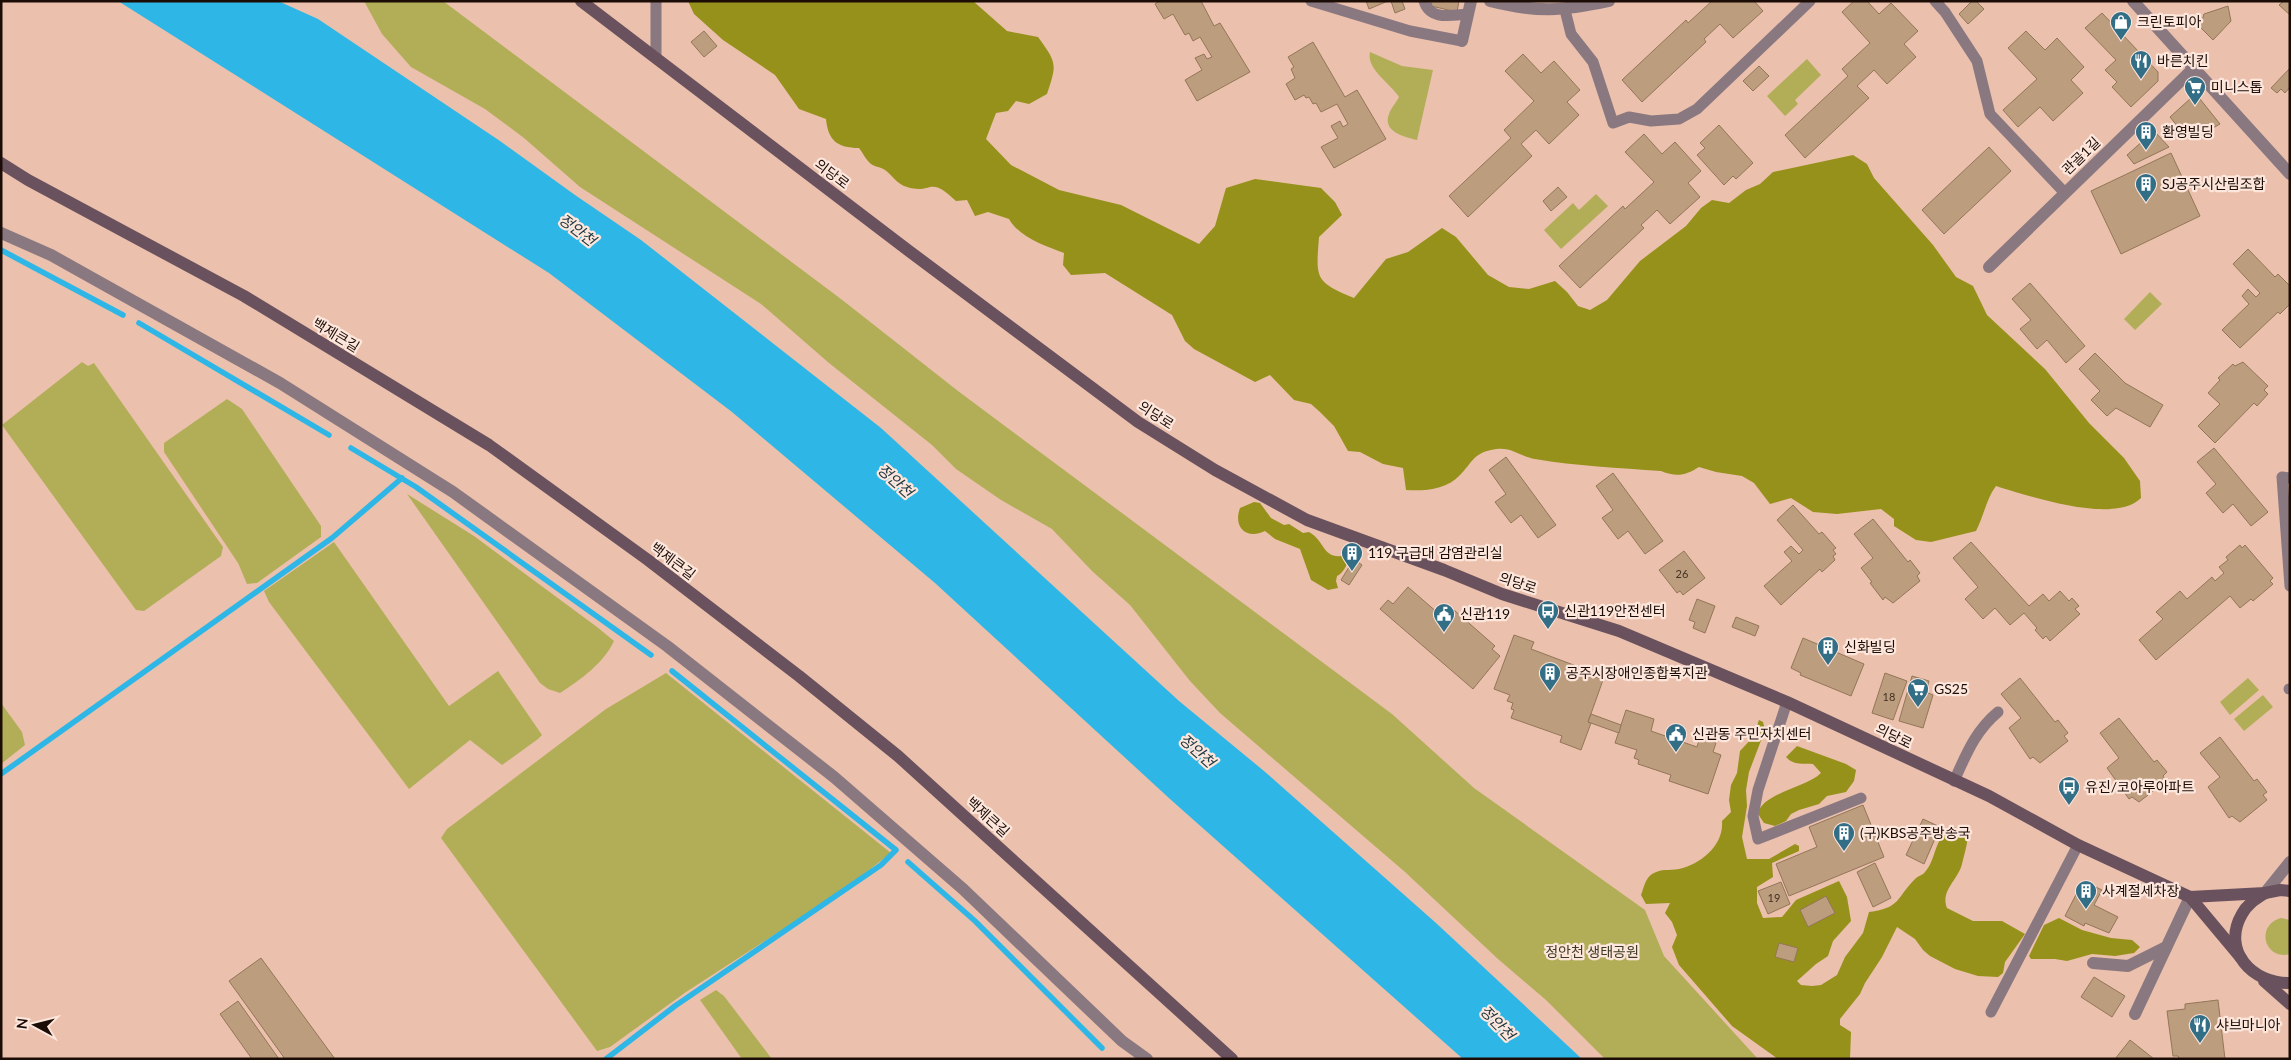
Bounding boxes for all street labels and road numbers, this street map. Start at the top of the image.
street label: 관골1길 [2058,133,2103,178]
street label: 의당로 [812,155,853,192]
street label: 백제큰길 [310,314,363,355]
street label: 의당로 [1135,397,1177,432]
street label: 백제큰길 [648,538,699,583]
street label: 의당로 [1497,568,1539,597]
street label: 의당로 [1873,719,1915,752]
street label: 백제큰길 [963,793,1013,840]

